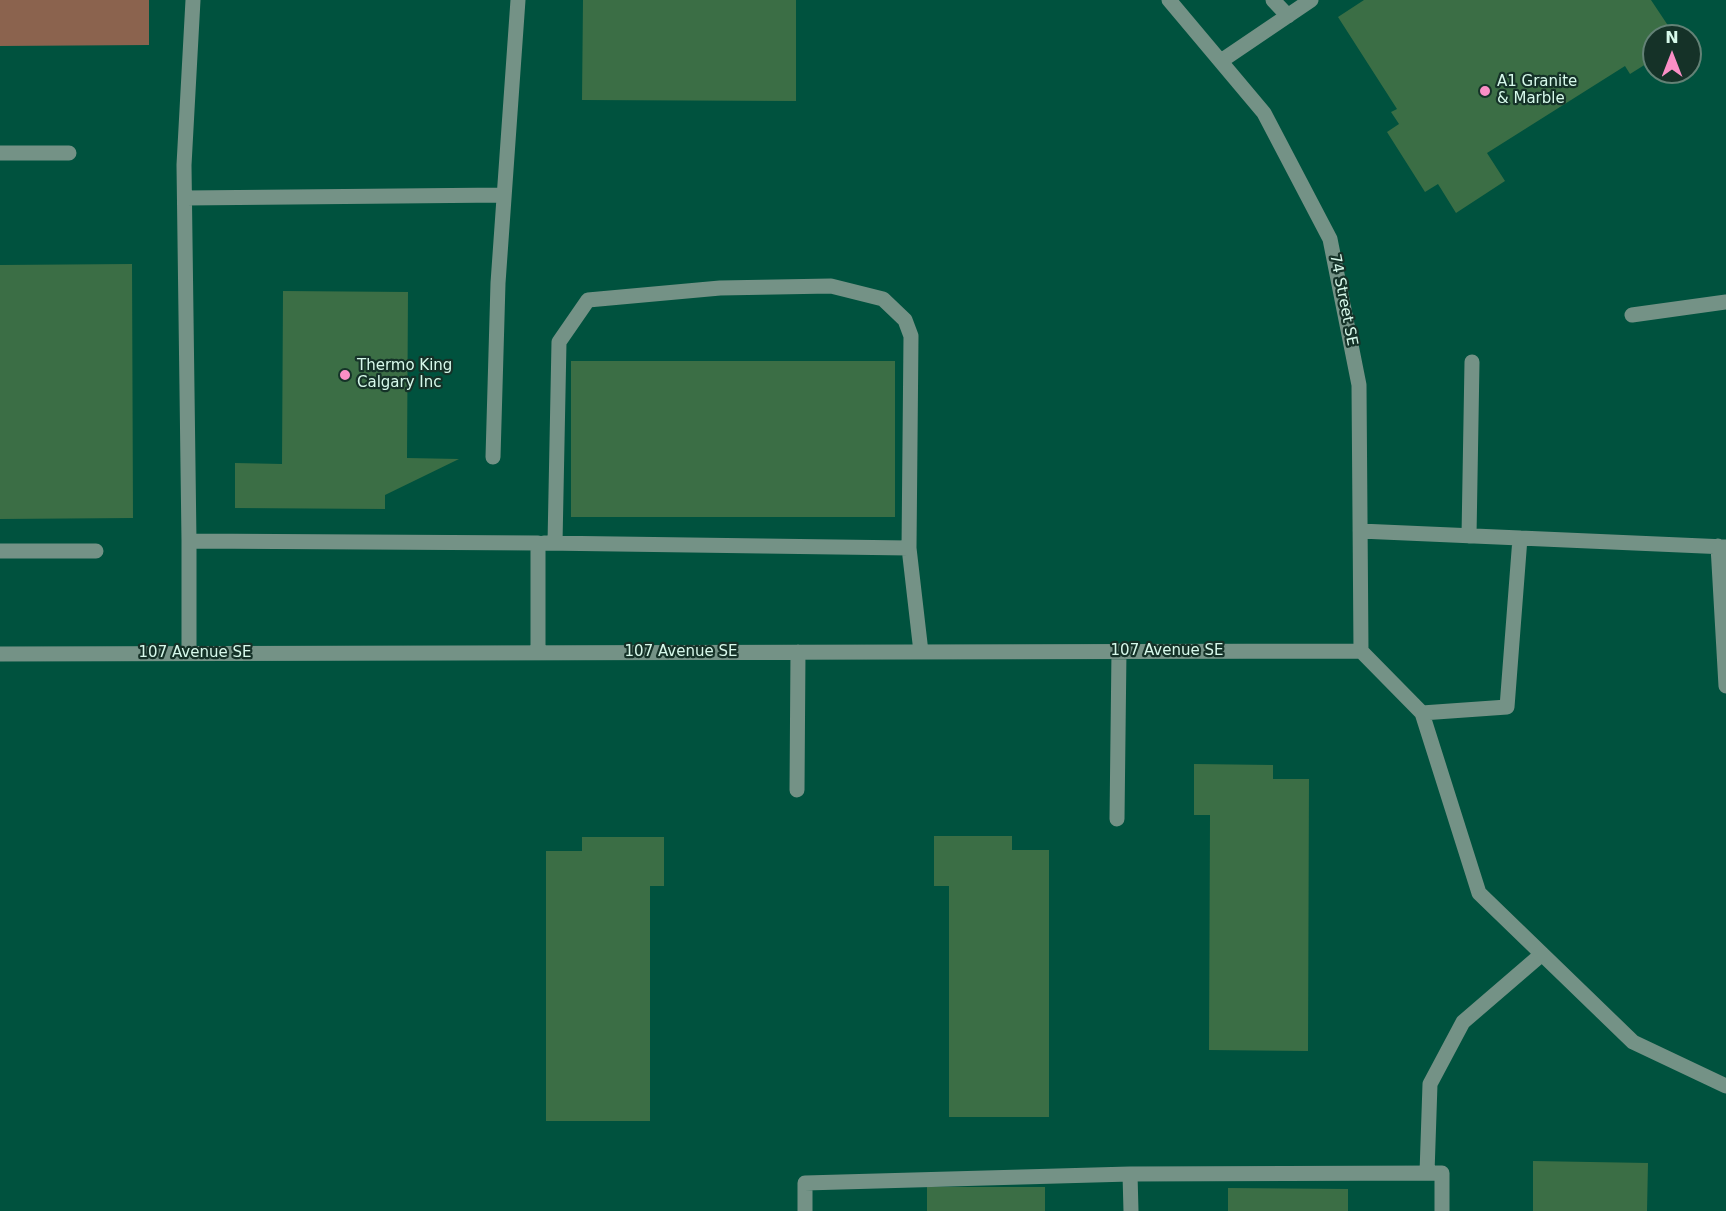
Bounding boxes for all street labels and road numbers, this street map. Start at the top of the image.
street label: 74 Street SE [1325,253,1361,347]
street label: 107 Avenue SE [1111,642,1223,660]
street label: 107 Avenue SE [625,643,737,661]
street label: 107 Avenue SE [139,644,251,662]

